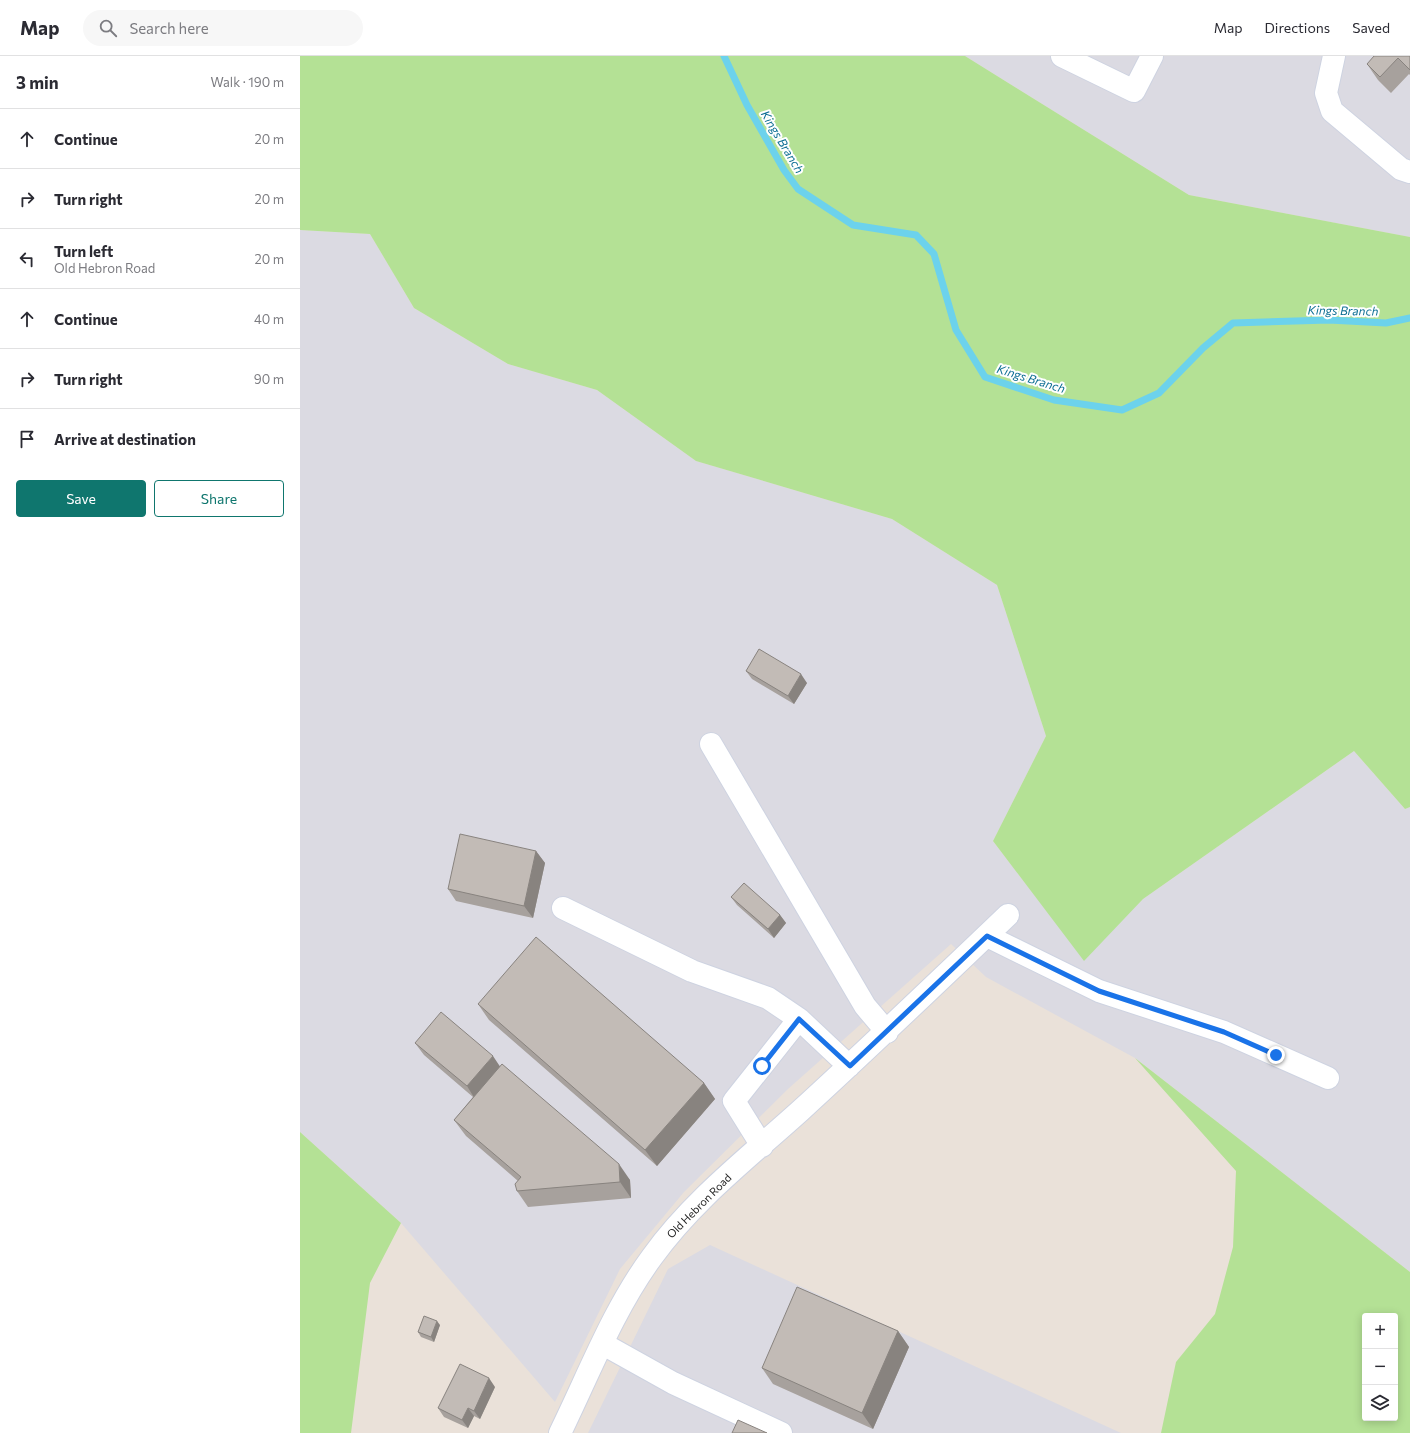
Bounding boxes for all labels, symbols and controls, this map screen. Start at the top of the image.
search box [83,10,363,46]
text: Map [20,16,59,39]
icon: search [97,17,119,39]
text: Search here [129,19,209,37]
text: Map [1214,19,1243,36]
text: Directions [1265,19,1330,36]
text: Saved [1352,19,1390,36]
text: 3 min [16,72,59,93]
text: Walk · 190 m [210,74,284,90]
water label: Kings Branch [759,108,807,175]
icon: ahead [16,128,38,150]
text: Continue [54,130,118,148]
text: 20 m [255,131,284,147]
icon: right [16,188,38,210]
text: Turn right [54,190,123,208]
text: 20 m [255,191,284,207]
text: Turn left [54,242,113,260]
icon: left [16,248,38,270]
text: 20 m [255,251,284,267]
text: Old Hebron Road [54,260,155,276]
water label: Kings Branch [1308,302,1379,318]
icon: ahead [16,308,38,330]
text: Continue [54,310,118,328]
text: 40 m [254,311,284,327]
water label: Kings Branch [995,361,1067,395]
icon: right [16,368,38,390]
text: Turn right [54,370,123,388]
text: 90 m [254,371,284,387]
icon: arrive [16,428,38,450]
text: Arrive at destination [54,430,196,448]
button: Save [16,480,146,517]
button: Share [154,480,284,517]
route end [1267,1046,1285,1064]
route start [753,1057,771,1075]
street label: Old Hebron Road [664,1171,734,1241]
map controls [1362,1313,1398,1421]
button: + [1362,1313,1398,1349]
button: − [1362,1349,1398,1385]
button: layers [1362,1385,1398,1421]

